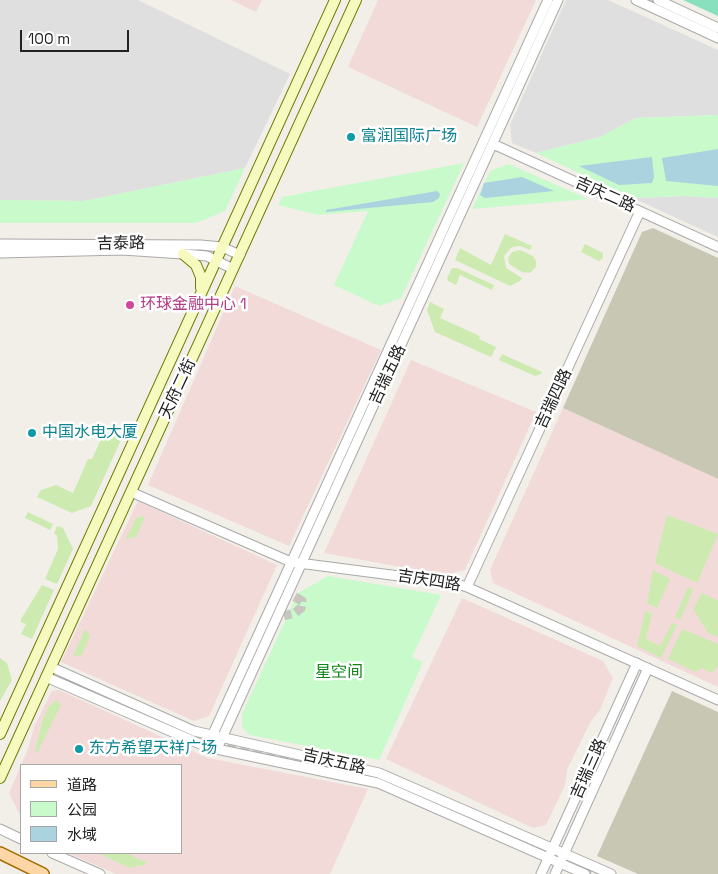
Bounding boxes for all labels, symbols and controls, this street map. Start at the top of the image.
scale bar [22,20,131,52]
text: 100 m [28,29,70,48]
place label: 富润国际广场 [361,127,457,147]
marker: 富润国际广场 [345,131,357,143]
street label: 吉庆二路 [572,173,638,217]
street label: 吉泰路 [97,234,145,254]
place label: 环球金融中心 1 [140,295,247,315]
marker: 环球金融中心 1 [124,299,136,311]
street label: 吉瑞五路 [366,342,410,408]
street label: 天府二街 [156,356,200,422]
street label: 吉瑞四路 [532,366,576,432]
place label: 中国水电大厦 [42,423,138,443]
marker: 中国水电大厦 [26,427,38,439]
street label: 吉庆四路 [396,567,462,595]
park label: 星空间 [315,663,363,683]
street label: 吉瑞三路 [567,736,611,802]
place label: 东方希望天祥广场 [89,739,217,759]
marker: 东方希望天祥广场 [73,743,85,755]
street label: 吉庆五路 [301,745,367,779]
legend [20,764,182,854]
text: 道路 [67,775,97,794]
text: 公园 [67,800,97,819]
text: 水域 [67,825,97,844]

